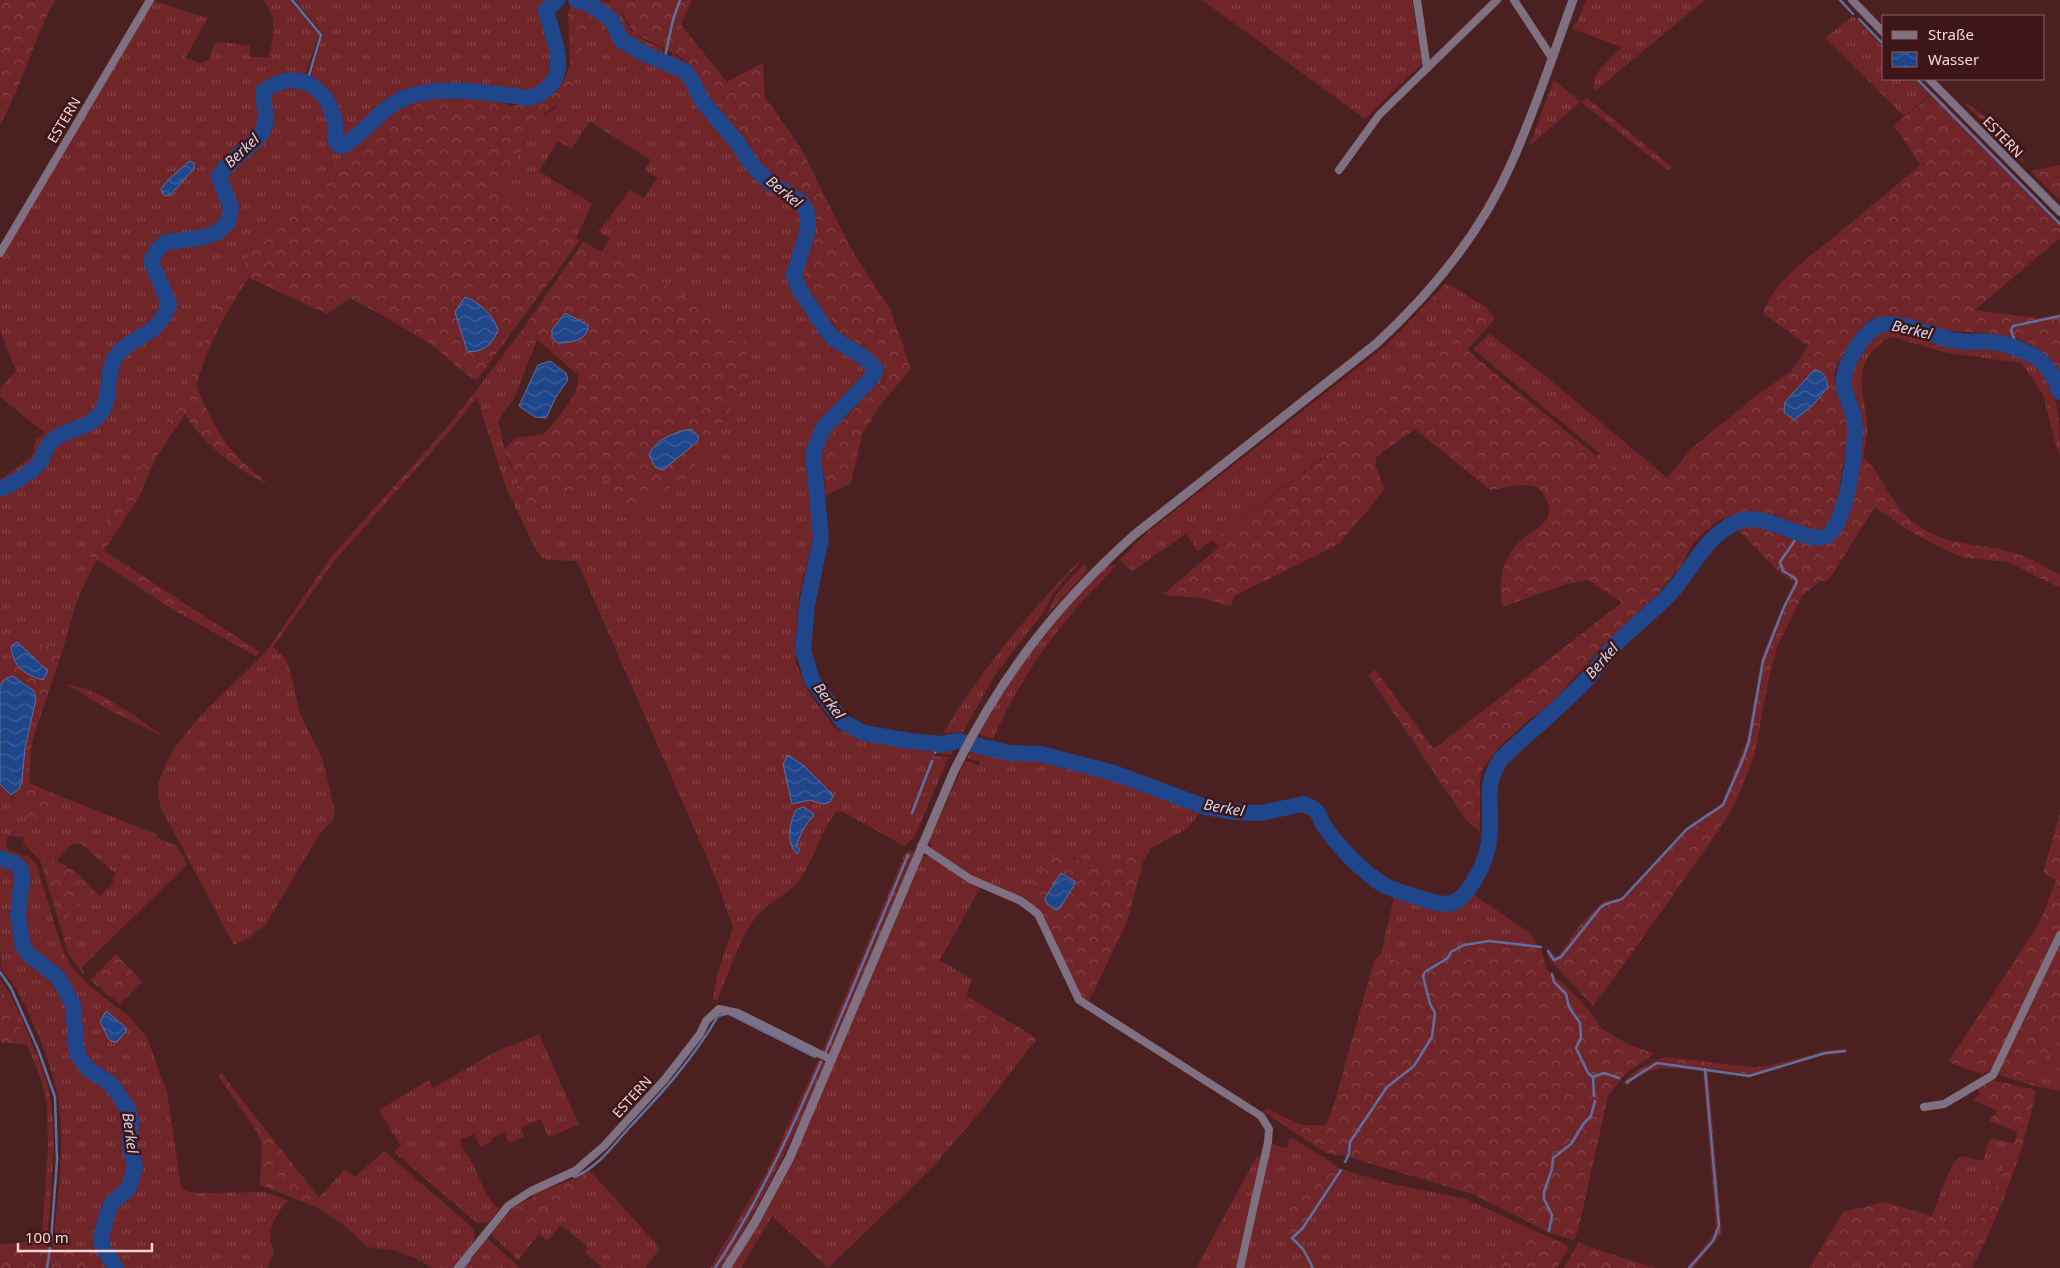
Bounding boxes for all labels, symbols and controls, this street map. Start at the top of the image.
legend [1882,15,2045,80]
text: Straße [1928,24,1974,44]
text: Wasser [1928,49,1979,69]
street label: ESTERN [42,93,85,146]
street label: ESTERN [1979,112,2028,161]
water label: Berkel [220,128,264,172]
water label: Berkel [762,171,808,213]
water label: Berkel [1890,315,1936,344]
water label: Berkel [1580,637,1623,682]
water label: Berkel [810,678,851,724]
water label: Berkel [1202,794,1247,821]
street label: ESTERN [608,1072,656,1122]
water label: Berkel [118,1111,144,1156]
scale bar [18,1220,151,1252]
text: 100 m [25,1227,69,1247]

